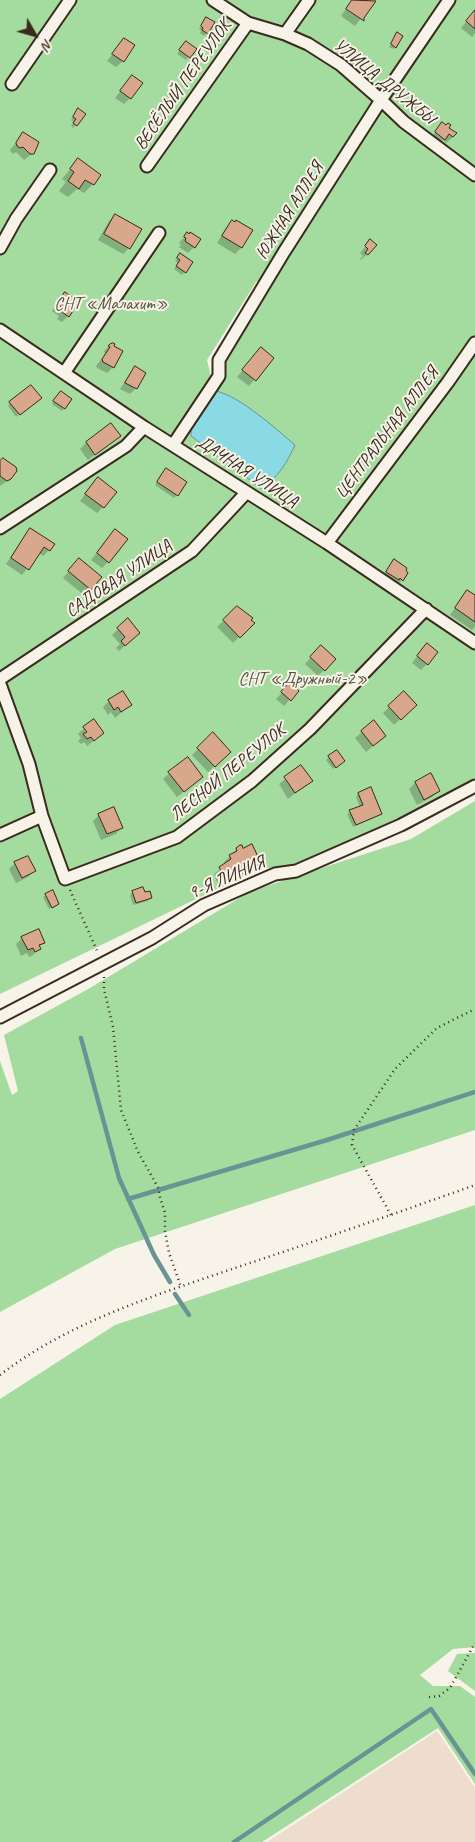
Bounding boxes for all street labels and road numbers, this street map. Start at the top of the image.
street label: ВЕСЁЛЫЙ ПЕРЕУЛОК [130,16,236,154]
street label: УЛИЦА ДРУЖБЫ [329,34,439,130]
street label: ЮЖНАЯ АЛЛЕЯ [252,158,328,264]
street label: ЦЕНТРАЛЬНАЯ АЛЛЕЯ [330,363,444,503]
street label: ДАЧНАЯ УЛИЦА [192,431,302,513]
street label: САДОВАЯ УЛИЦА [62,535,176,623]
street label: ЛЕСНОЙ ПЕРЕУЛОК [166,720,290,826]
street label: 9-Я ЛИНИЯ [186,852,268,904]

